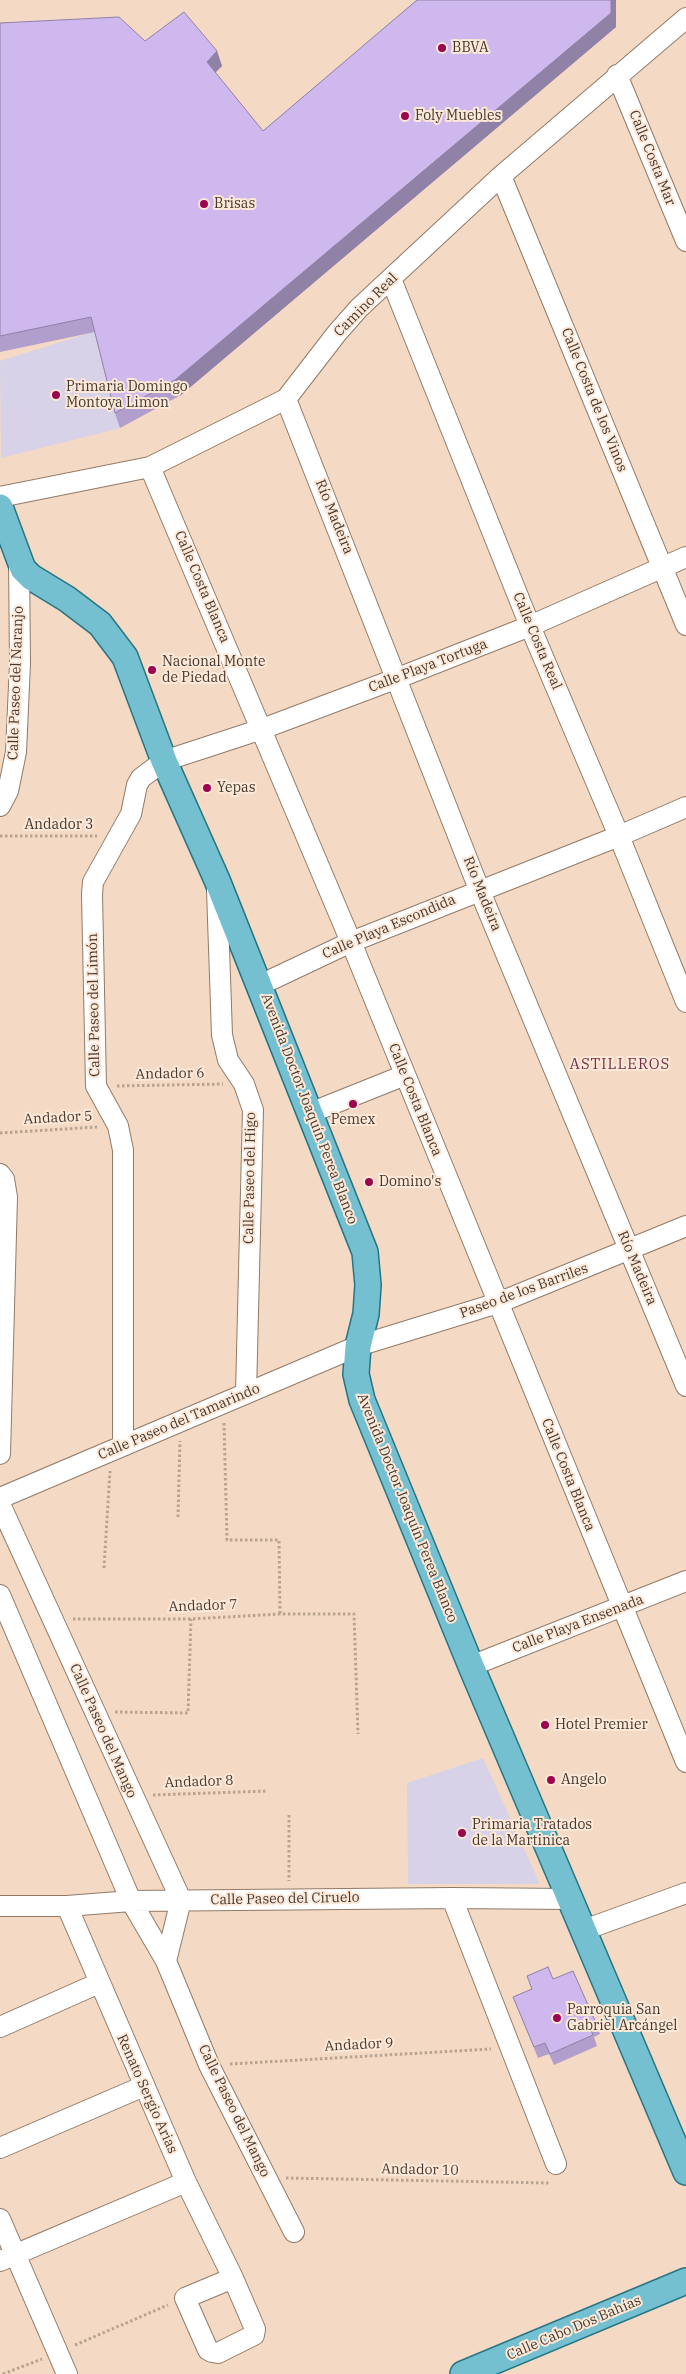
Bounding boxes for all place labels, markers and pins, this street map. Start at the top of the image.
place label: BBVA [452,40,489,56]
marker: BBVA [436,42,448,54]
place label: Foly Muebles [415,108,501,124]
marker: Foly Muebles [399,110,411,122]
place label: Brisas [214,196,255,212]
marker: Brisas [198,198,210,210]
place label: Primaria Domingo Montoya Limon [66,379,188,412]
marker: Primaria Domingo Montoya Limon [50,389,62,401]
place label: Nacional Monte de Piedad [162,654,266,686]
marker: Nacional Monte de Piedad [146,664,158,676]
place label: Yepas [217,780,256,796]
marker: Yepas [201,782,213,794]
marker: Pemex [347,1098,359,1110]
place label: Pemex [331,1112,375,1128]
place label: Domino's [379,1174,441,1190]
marker: Domino's [363,1176,375,1188]
place label: Hotel Premier [555,1717,648,1733]
marker: Hotel Premier [539,1719,551,1731]
place label: Angelo [561,1772,607,1788]
marker: Angelo [545,1774,557,1786]
place label: Primaria Tratados de la Martinica [472,1817,592,1850]
marker: Primaria Tratados de la Martinica [456,1827,468,1839]
place label: Parroquia San Gabriel Arcángel [567,2002,677,2034]
marker: Parroquia San Gabriel Arcángel [551,2012,563,2024]

